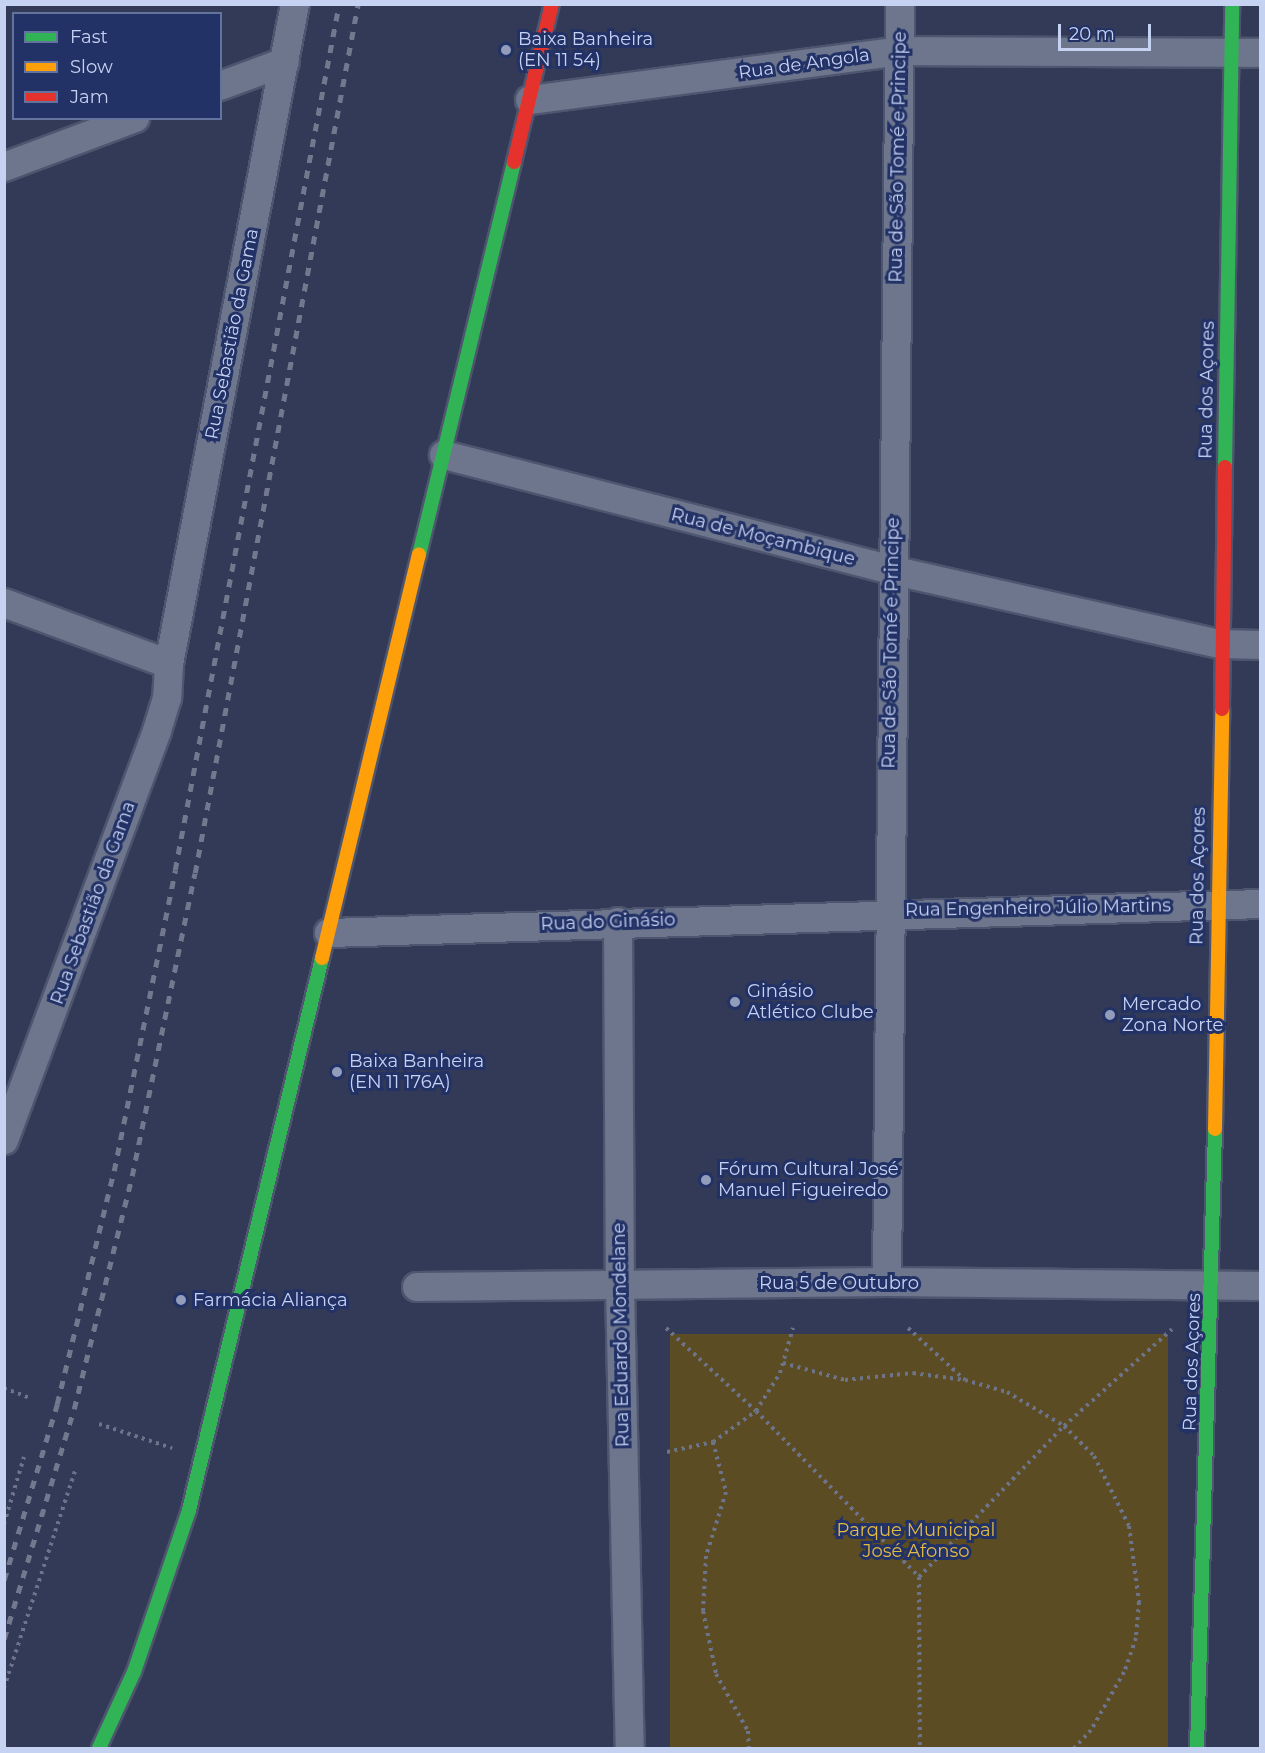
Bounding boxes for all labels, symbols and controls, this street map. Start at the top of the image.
legend [12,12,222,120]
scale bar [1061,12,1154,50]
text: 20 m [1069,23,1115,45]
text: Fast [70,26,108,48]
place label: Baixa Banheira (EN 11 54) [518,29,653,72]
street label: Rua de São Tomé e Principe [885,31,911,283]
marker: Baixa Banheira (EN 11 54) [499,43,513,57]
street label: Rua de Angola [737,44,871,84]
text: Slow [70,56,113,78]
text: Jam [70,86,109,108]
street label: Rua Sebastião da Gama [201,227,263,441]
street label: Rua dos Açores [1195,321,1219,459]
street label: Rua de Moçambique [669,504,857,570]
street label: Rua de São Tomé e Principe [878,517,904,769]
street label: Rua Sebastião da Gama [46,799,140,1007]
street label: Rua dos Açores [1186,807,1210,945]
street label: Rua Engenheiro Júlio Martins [905,895,1171,921]
street label: Rua do Ginásio [540,909,676,935]
place label: Ginásio Atlético Clube [747,981,874,1024]
place label: Mercado Zona Norte [1122,994,1223,1036]
marker: Ginásio Atlético Clube [728,995,742,1009]
marker: Mercado Zona Norte [1103,1008,1117,1022]
place label: Baixa Banheira (EN 11 176A) [349,1051,484,1094]
marker: Baixa Banheira (EN 11 176A) [330,1065,344,1079]
place label: Fórum Cultural José Manuel Figueiredo [718,1159,899,1202]
marker: Fórum Cultural José Manuel Figueiredo [699,1173,713,1187]
street label: Rua Eduardo Mondelane [608,1222,634,1448]
street label: Rua 5 de Outubro [759,1272,919,1294]
place label: Farmácia Aliança [193,1289,348,1311]
marker: Farmácia Aliança [174,1293,188,1307]
street label: Rua dos Açores [1179,1293,1205,1431]
park label: Parque Municipal José Afonso [837,1520,995,1562]

